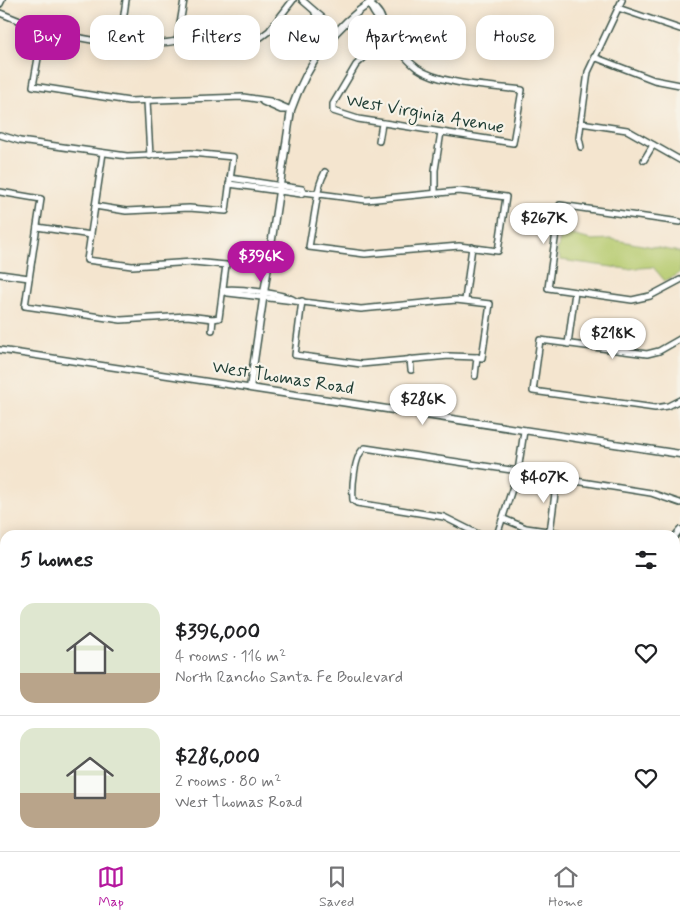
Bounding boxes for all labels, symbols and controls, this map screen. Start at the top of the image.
chip: Buy [15,15,80,60]
chip: Rent [90,15,164,60]
chip: Filters [174,15,260,60]
chip: New [270,15,338,60]
chip: Apartment [348,15,466,60]
chip: House [476,15,554,60]
street label: West Virginia Avenue [344,88,506,141]
pin: $267K [509,202,579,245]
text: $267K [521,208,567,229]
pin: $396K [226,240,296,283]
text: $396K [238,246,284,267]
pin: $218K [578,318,648,360]
text: $218K [591,323,635,344]
street label: West Thomas Road [210,355,356,401]
pin: $286K [388,384,458,426]
text: $286K [401,389,445,410]
pin: $407K [509,462,579,504]
text: $407K [520,467,568,488]
text: 5 homes [20,546,93,574]
icon: filters [632,546,660,574]
text: $396,000 [175,618,260,646]
icon: home [60,623,120,683]
icon: heart [632,639,660,667]
text: 4 rooms · 116 m² [175,646,286,667]
text: North Rancho Santa Fe Boulevard [175,667,403,688]
text: $286,000 [175,743,260,771]
icon: home [60,748,120,808]
icon: heart [632,764,660,792]
text: 2 rooms · 80 m² [175,771,281,792]
text: West Thomas Road [175,792,302,813]
tab: Map [97,863,125,911]
tab: Saved [319,863,354,911]
tab: Home [548,863,583,911]

